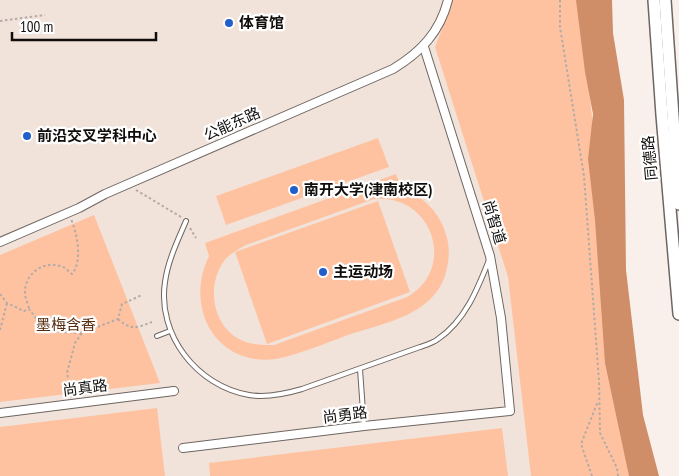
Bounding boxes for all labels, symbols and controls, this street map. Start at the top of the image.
scale bar [12,10,156,42]
place label: 体育馆 [239,13,284,32]
text: 100 m [20,17,53,36]
marker: 体育馆 [223,17,235,29]
street label: 公能东路 [201,103,263,144]
place label: 前沿交叉学科中心 [37,126,157,145]
marker: 前沿交叉学科中心 [21,130,33,142]
street label: 同德路 [638,135,661,181]
place label: 南开大学(津南校区) [304,180,432,199]
marker: 南开大学(津南校区) [288,184,300,196]
street label: 尚智道 [479,198,510,246]
place label: 主运动场 [333,262,393,281]
marker: 主运动场 [317,266,329,278]
park label: 墨梅含香 [36,315,96,334]
street label: 尚真路 [61,375,108,400]
street label: 尚勇路 [321,402,368,427]

